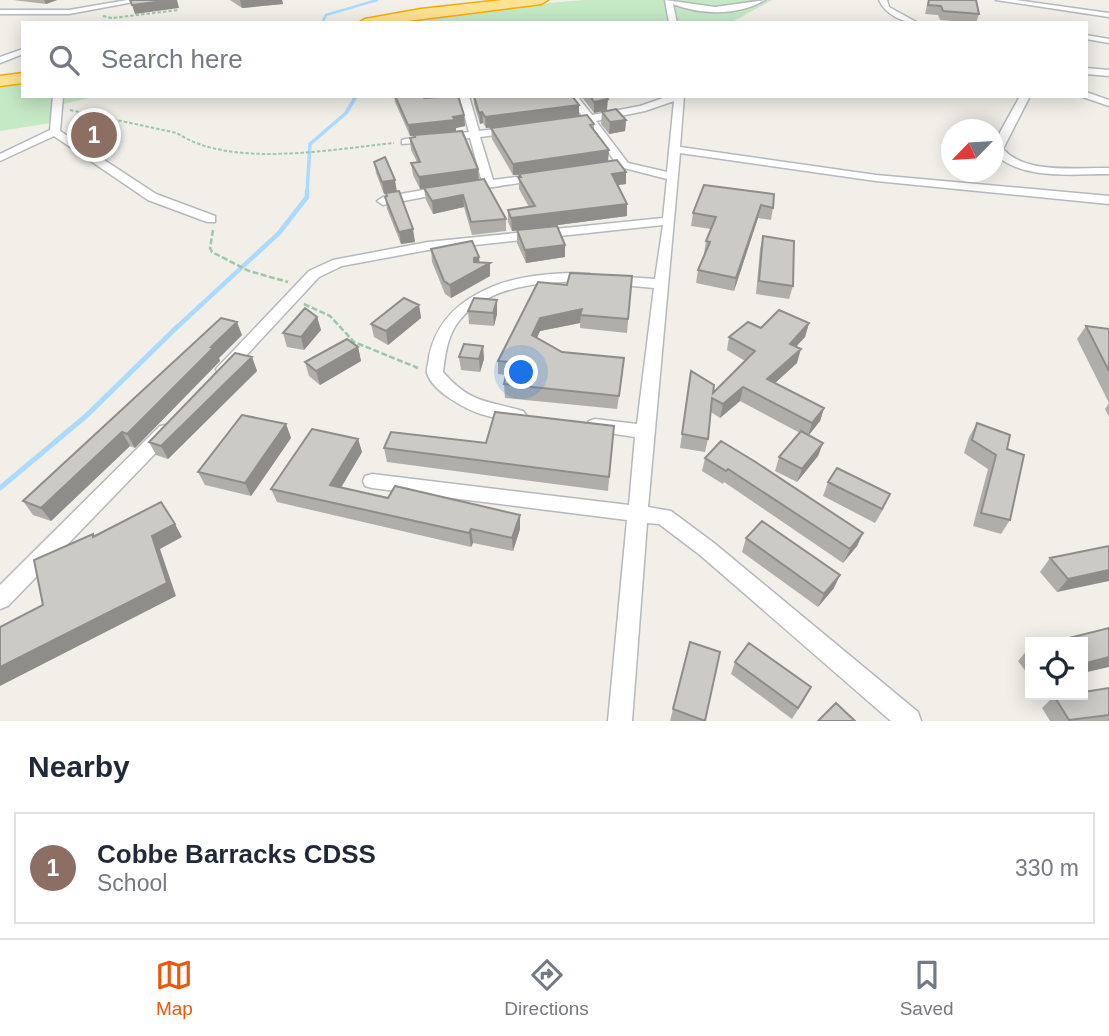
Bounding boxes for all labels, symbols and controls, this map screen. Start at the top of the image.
search box [21,21,1088,98]
icon: search [45,41,83,79]
text: Search here [101,44,243,74]
pin: 1 [71,109,117,161]
north arrow [941,119,1004,182]
your location [504,355,538,389]
map controls [1025,637,1088,700]
button: locate [1025,637,1088,700]
text: Nearby [28,750,130,783]
text: Cobbe Barracks CDSS [97,839,376,869]
text: 1 [47,855,59,881]
text: 330 m [1015,855,1079,881]
text: School [97,870,167,896]
tab: Map [155,956,193,1020]
tab: Directions [504,956,589,1020]
tab: Saved [900,956,954,1020]

